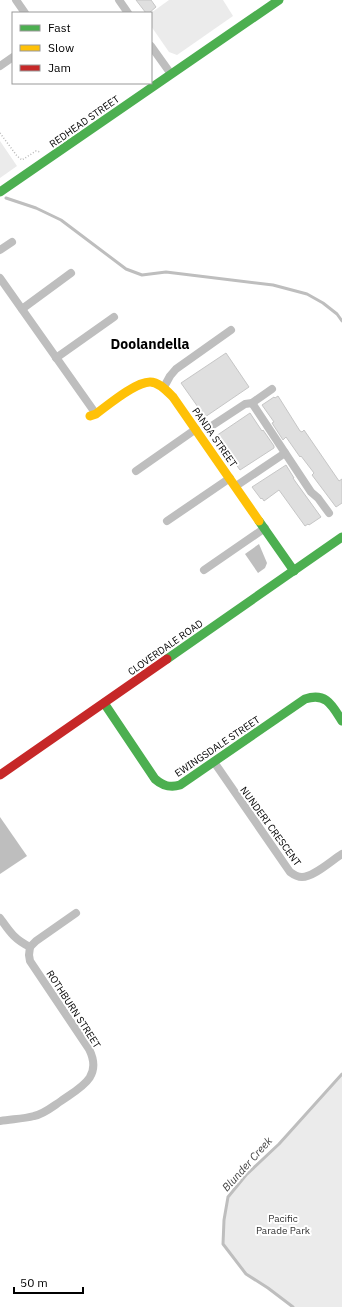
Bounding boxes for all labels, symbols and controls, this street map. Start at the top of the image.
legend [12,12,152,84]
text: Fast [48,20,71,35]
text: Slow [48,40,74,55]
text: Jam [48,60,71,75]
street label: REDHEAD STREET [47,92,122,150]
district label: Doolandella [111,335,189,353]
street label: PANDA STREET [189,405,240,470]
street label: CLOVERDALE ROAD [125,616,206,678]
street label: EWINGSDALE STREET [172,713,263,780]
street label: NUNDERI CRESCENT [237,784,304,869]
street label: ROTHBURN STREET [44,968,104,1051]
water label: Blunder Creek [219,1134,275,1194]
park label: Pacific Parade Park [256,1212,311,1237]
scale bar [14,1269,83,1295]
text: 50 m [20,1275,48,1290]

